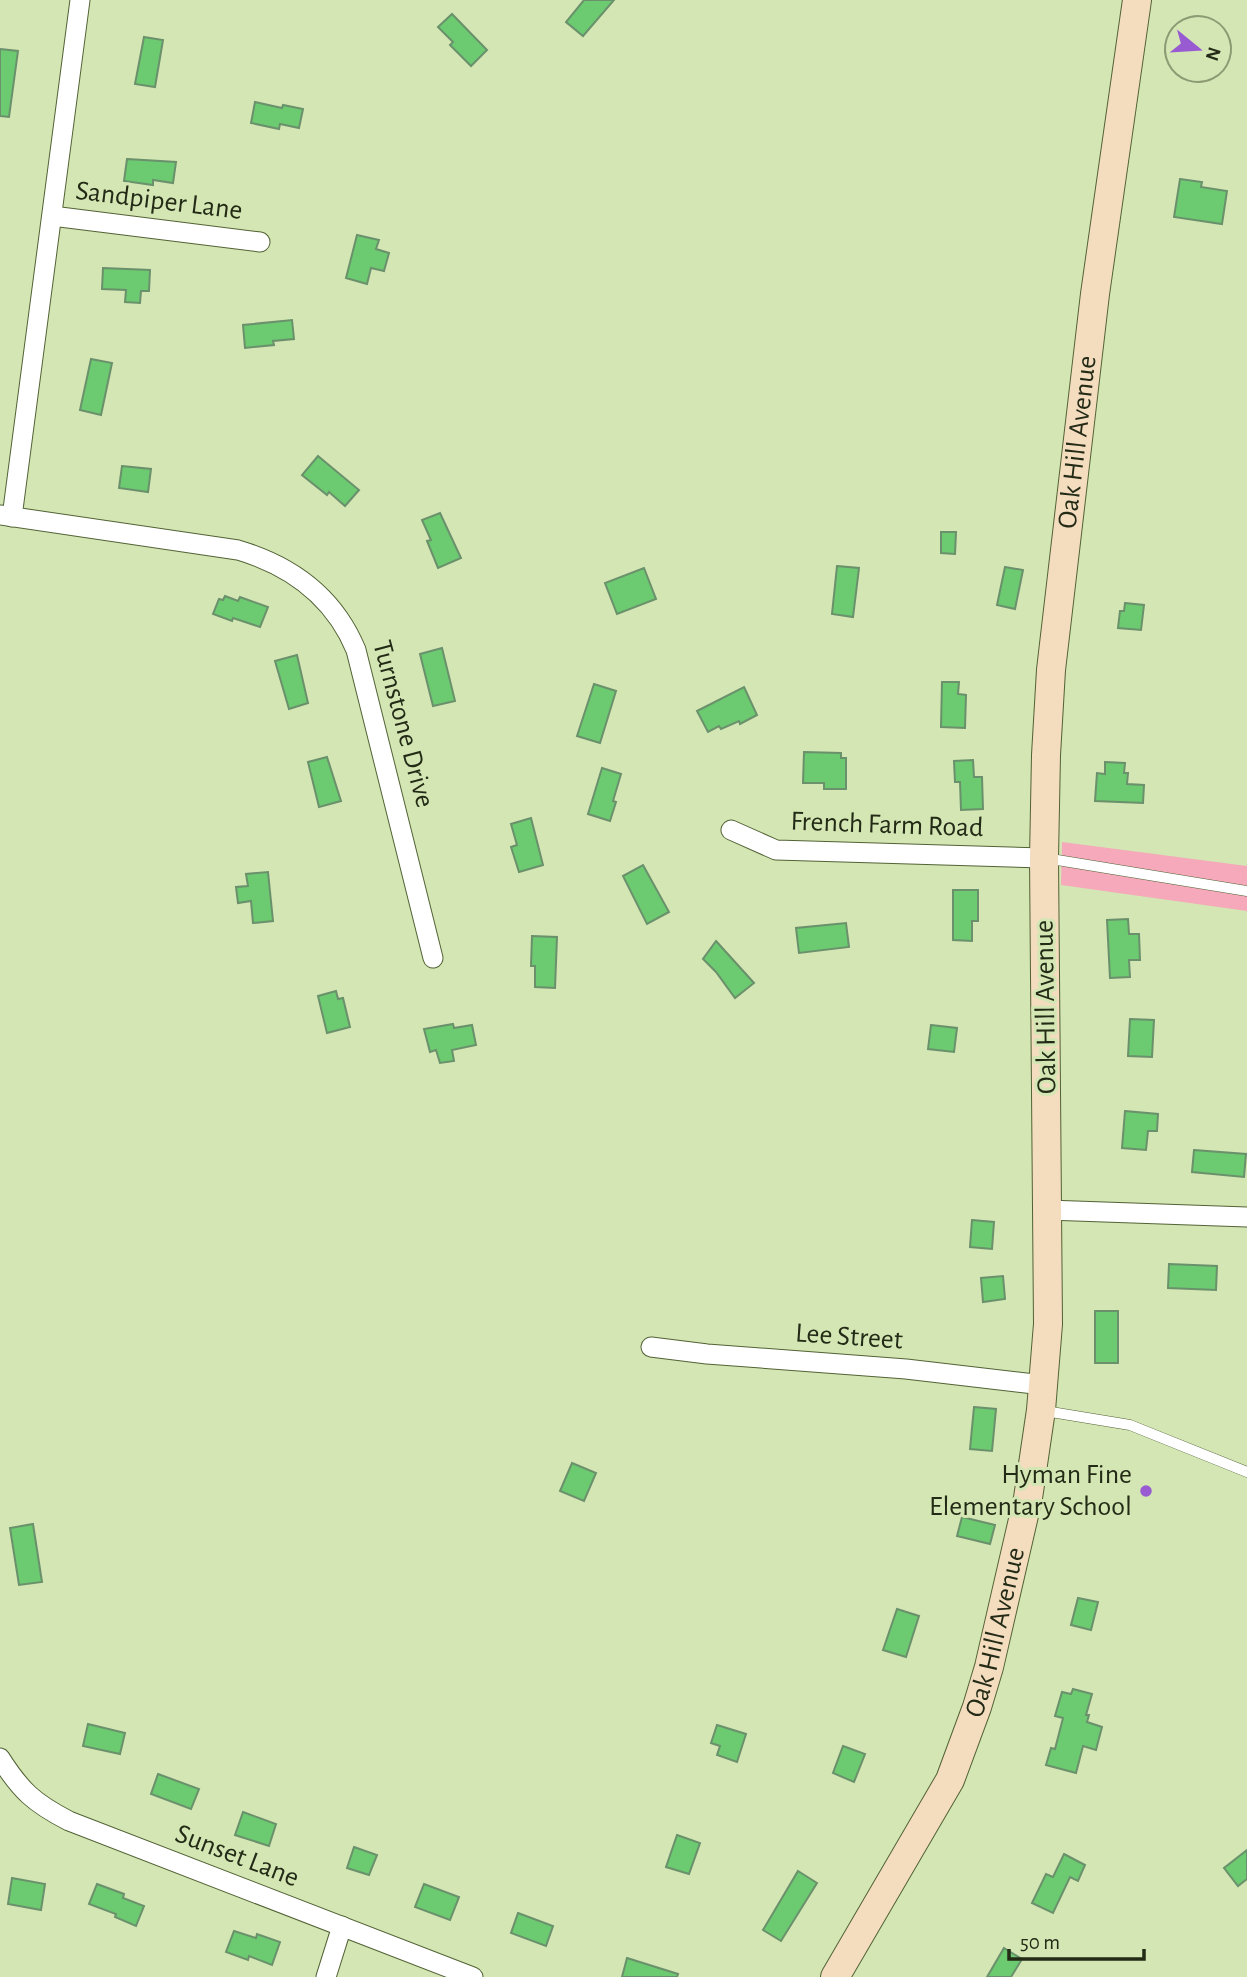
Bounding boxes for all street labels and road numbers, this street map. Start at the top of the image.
street label: Sandpiper Lane [74,177,244,225]
street label: Oak Hill Avenue [1054,354,1102,530]
street label: Turnstone Drive [367,637,439,811]
street label: French Farm Road [790,808,984,842]
street label: Oak Hill Avenue [1030,920,1062,1094]
street label: Lee Street [794,1319,904,1355]
street label: Oak Hill Avenue [960,1545,1030,1721]
street label: Sunset Lane [171,1820,303,1892]

